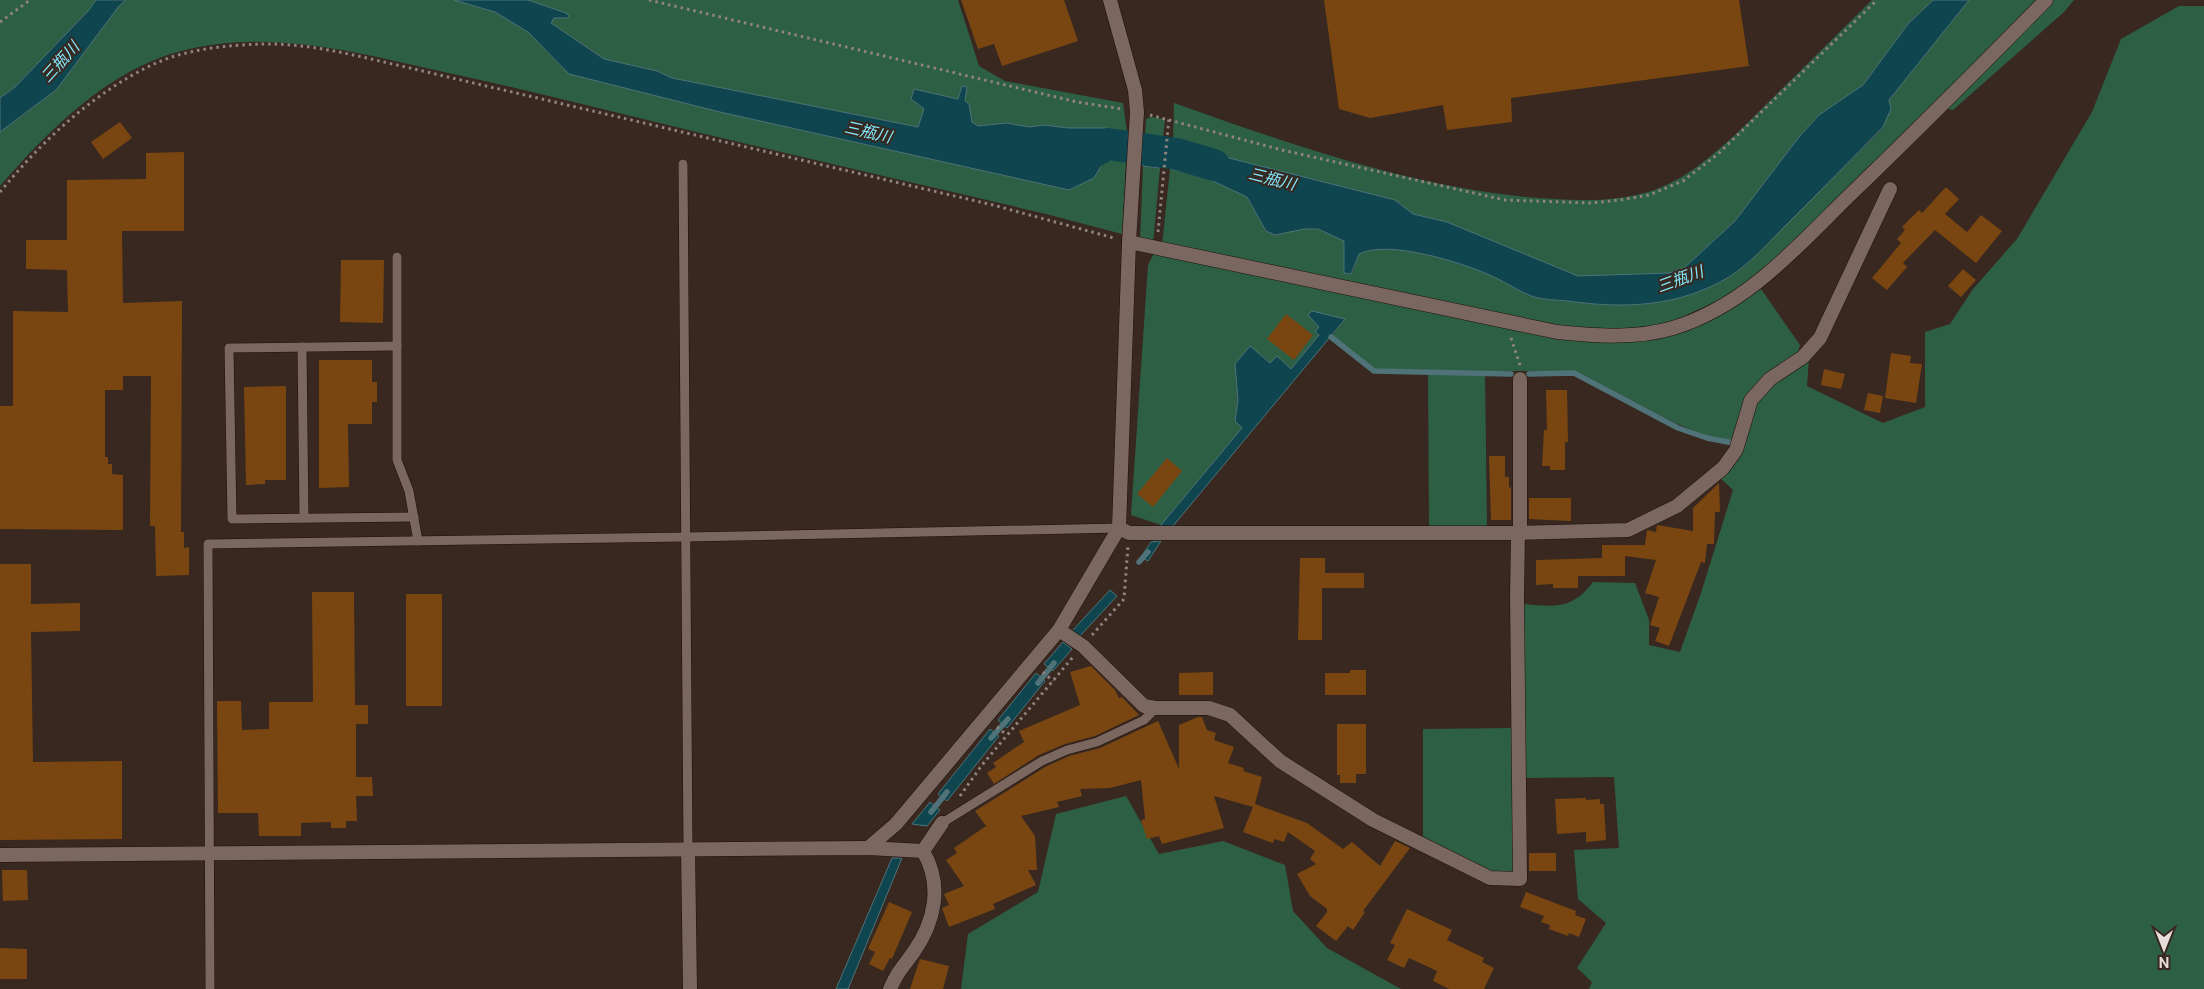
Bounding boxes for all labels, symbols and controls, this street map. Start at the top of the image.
water label: 三瓶川 [37,36,84,86]
water label: 三瓶川 [842,117,895,147]
water label: 三瓶川 [1246,164,1300,195]
water label: 三瓶川 [1654,261,1708,296]
north arrow [2139,924,2189,974]
text: N [2159,954,2169,970]

